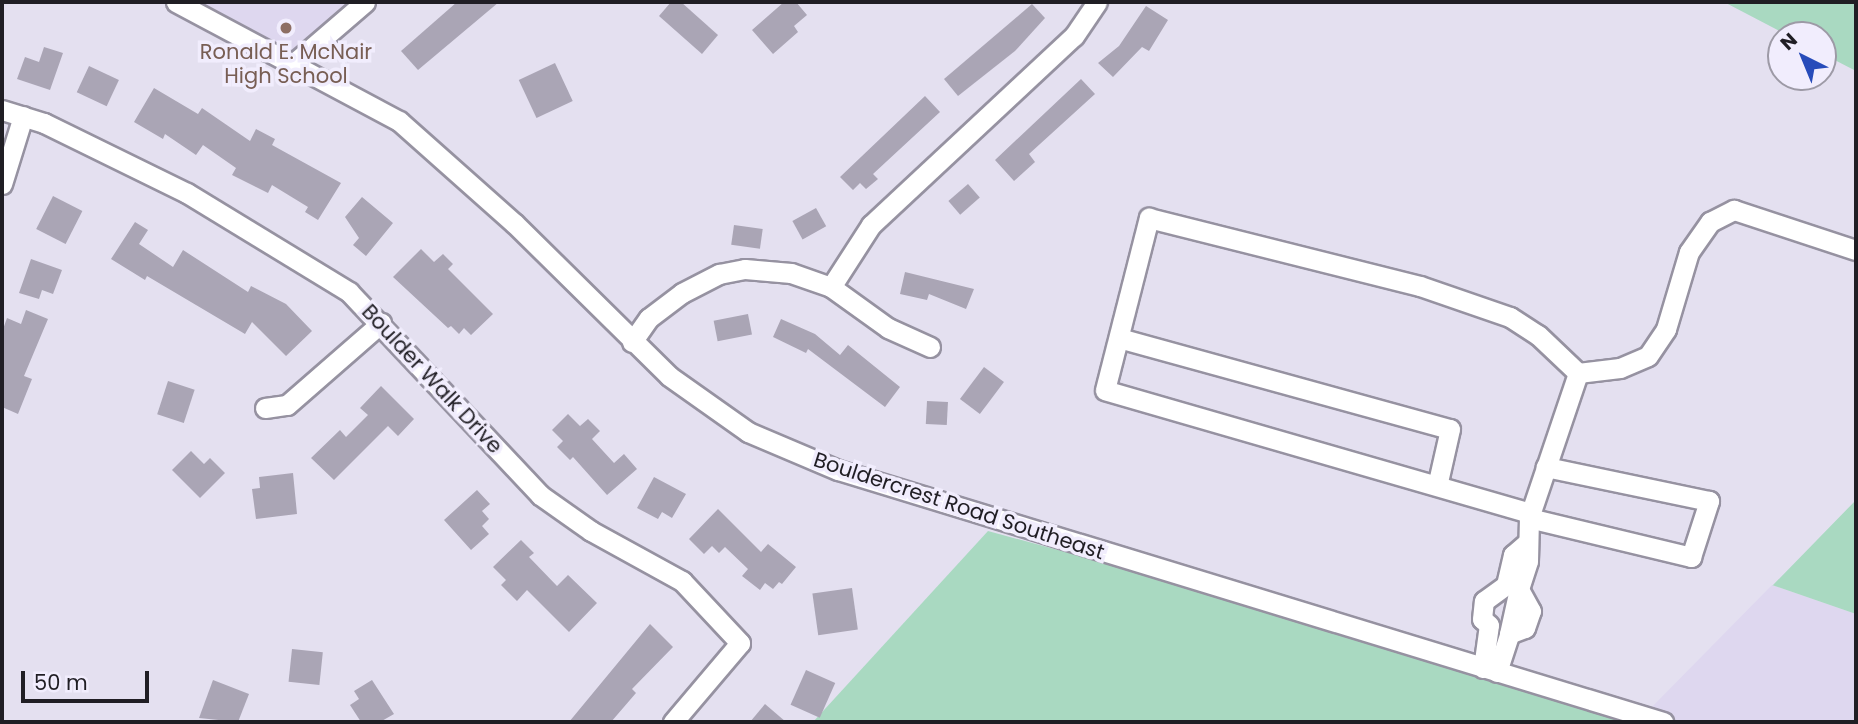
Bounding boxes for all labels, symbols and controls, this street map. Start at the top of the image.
marker: Ronald E. McNair High School [278,20,294,36]
north arrow [1767,21,1837,91]
text: N [1774,27,1803,56]
place label: Ronald E. McNair High School [200,39,372,89]
street label: Boulder Walk Drive [356,299,508,459]
street label: Bouldercrest Road Southeast [810,447,1108,565]
scale bar [24,658,152,702]
text: 50 m [34,668,88,697]

